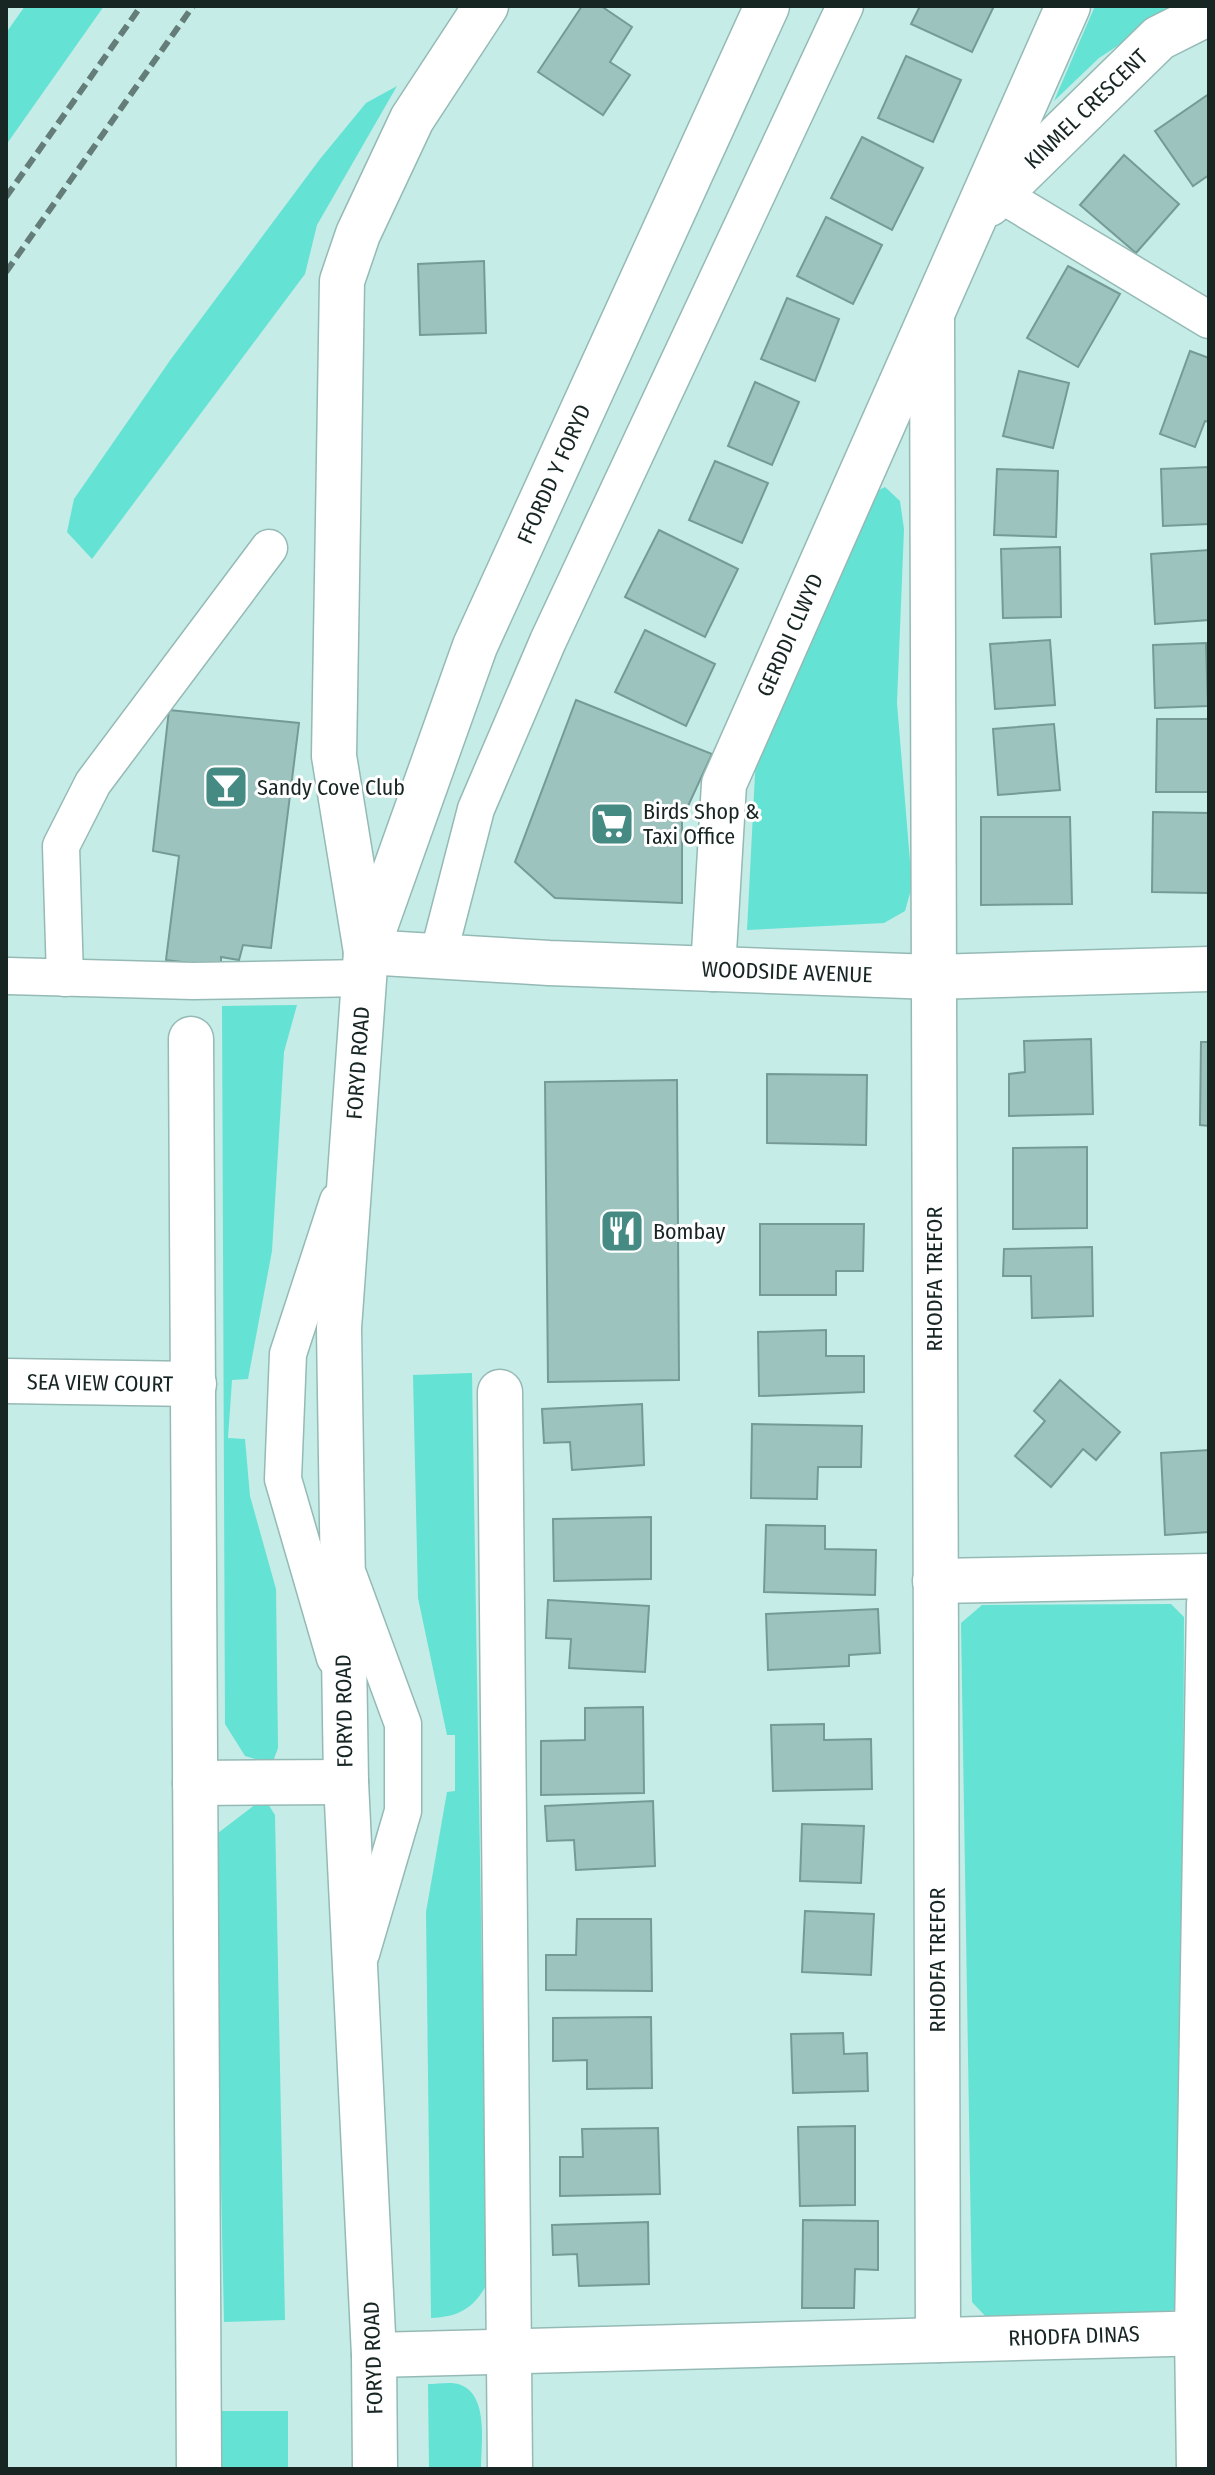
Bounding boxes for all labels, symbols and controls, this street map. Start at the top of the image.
street label: KINMEL CRESCENT [1019,43,1154,175]
street label: FFORDD Y FORYD [511,400,597,548]
street label: GERDDI CLWYD [751,569,829,701]
bar icon: Sandy Cove Club [202,763,250,811]
place label: Sandy Cove Club [257,774,405,801]
place label: Birds Shop & Taxi Office [643,798,760,850]
supermarket icon: Birds Shop & Taxi Office [588,800,636,848]
street label: WOODSIDE AVENUE [701,956,873,988]
street label: FORYD ROAD [341,1006,375,1120]
restaurant icon: Bombay [598,1207,646,1255]
street label: RHODFA TREFOR [921,1207,948,1351]
place label: Bombay [653,1218,725,1245]
street label: SEA VIEW COURT [27,1368,174,1398]
street label: FORYD ROAD [330,1654,358,1768]
street label: RHODFA TREFOR [924,1888,951,2032]
street label: FORYD ROAD [358,2301,388,2415]
street label: RHODFA DINAS [1008,2320,1140,2352]

